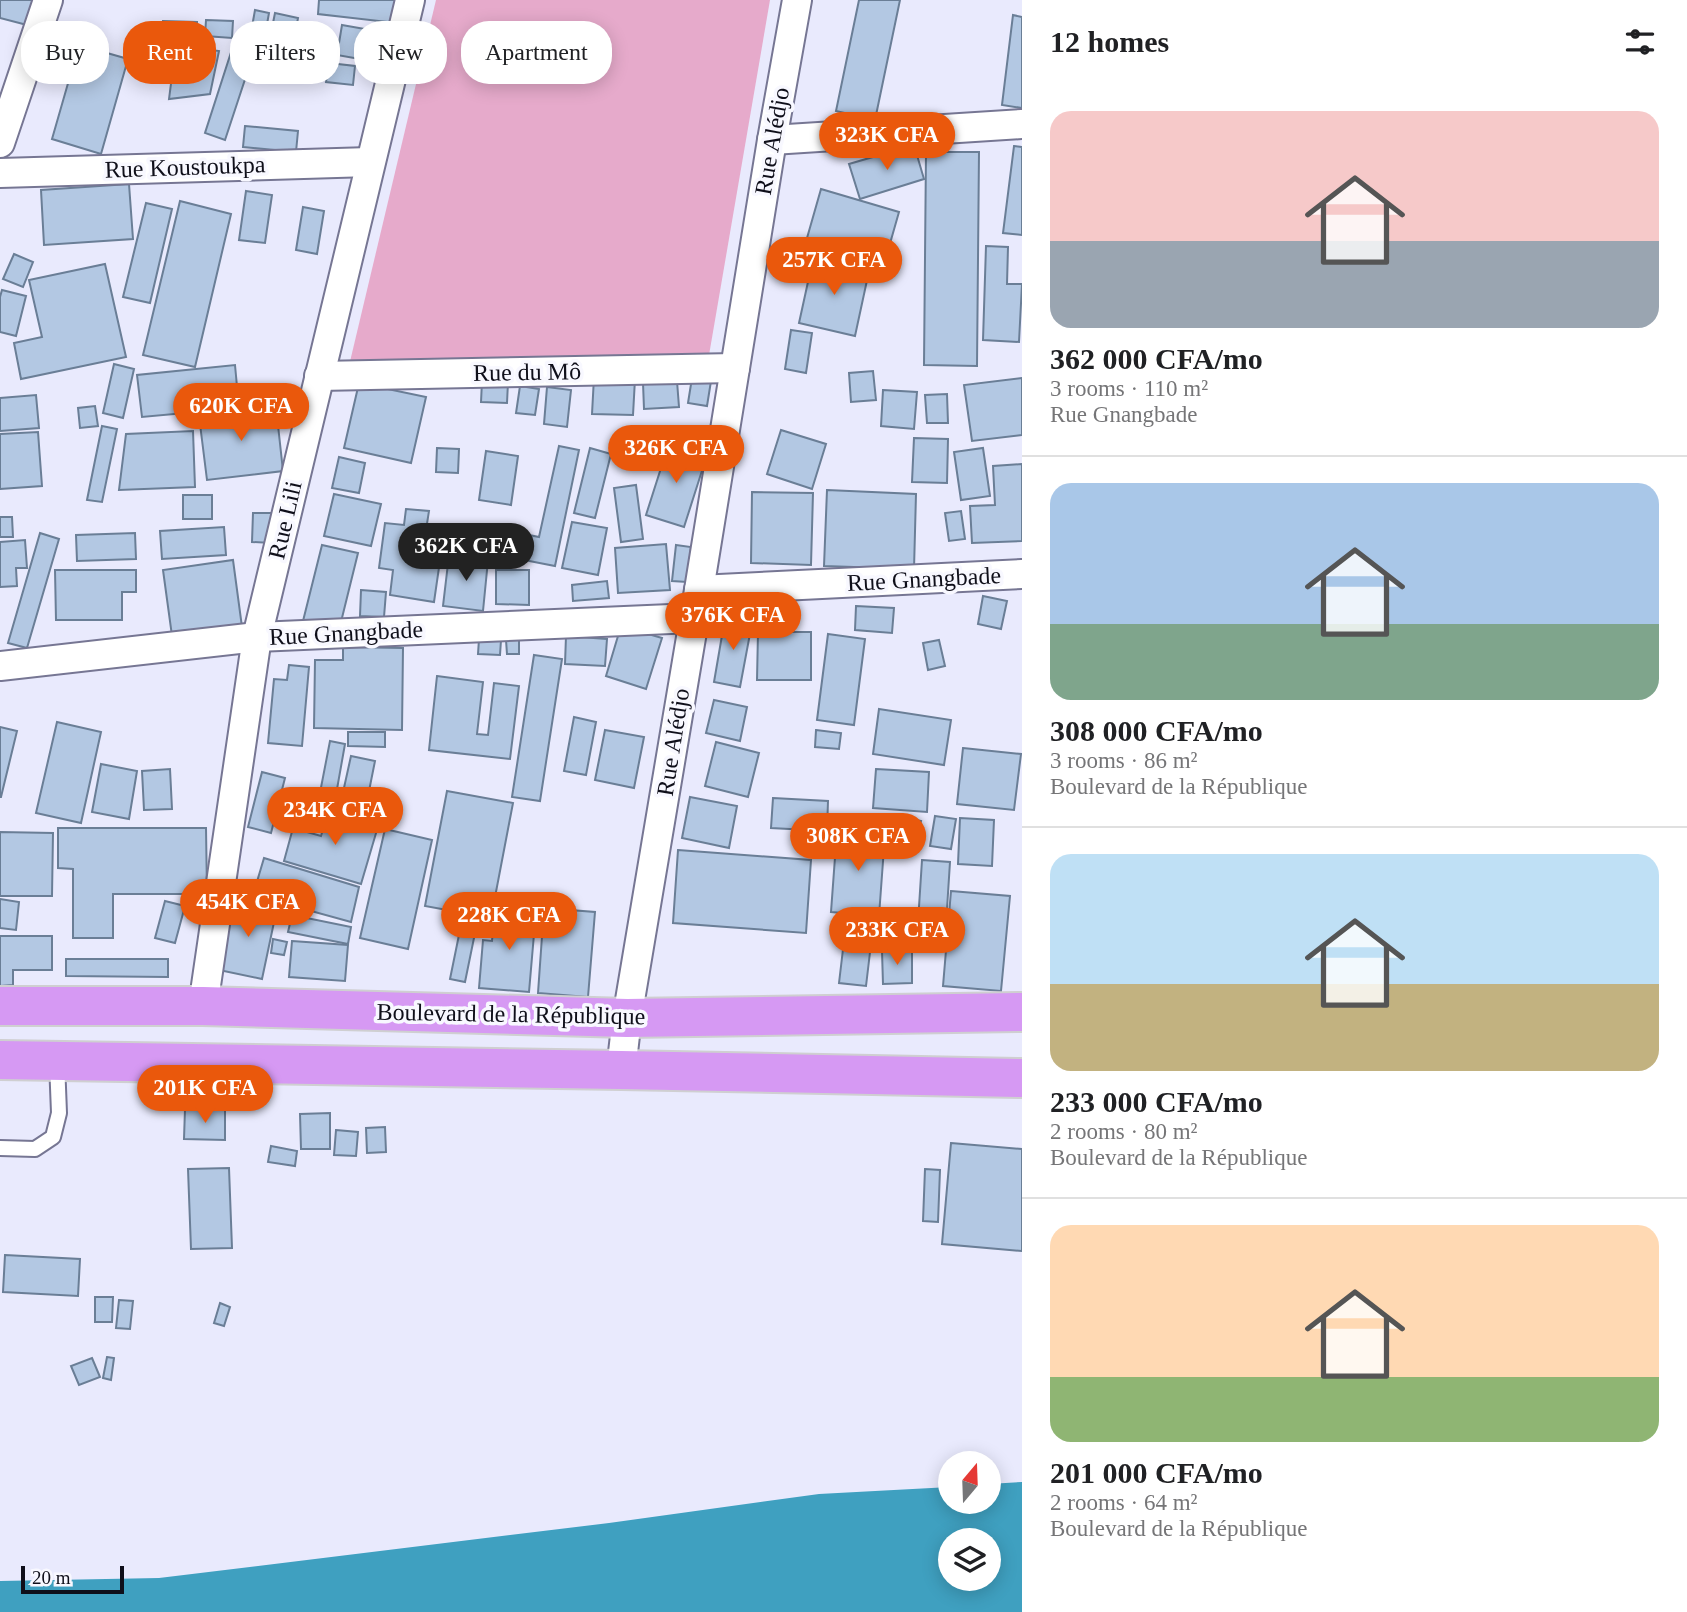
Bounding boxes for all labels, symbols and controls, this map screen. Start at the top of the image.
chip: Buy [21,21,109,84]
chip: Rent [123,21,216,84]
chip: Filters [230,21,340,84]
chip: New [354,21,447,84]
chip: Apartment [461,21,612,84]
icon: filters [1621,23,1659,61]
text: 12 homes [1050,25,1169,58]
street label: Rue Alédjo [750,85,794,197]
pin: 323K CFA [815,113,959,172]
text: 323K CFA [835,122,939,147]
street label: Rue Koustoukpa [104,151,266,183]
icon: home [1292,157,1418,283]
pin: 257K CFA [762,238,906,297]
text: 257K CFA [782,247,886,272]
text: 362 000 CFA/mo [1050,342,1263,375]
street label: Rue du Mô [473,358,581,386]
text: 3 rooms · 110 m² [1050,376,1208,401]
pin: 620K CFA [169,384,313,443]
text: 620K CFA [189,393,293,418]
text: Rue Gnangbade [1050,402,1198,427]
pin: 326K CFA [604,426,748,485]
text: 326K CFA [624,435,728,460]
street label: Rue Lili [263,478,307,562]
pin: 362K CFA [394,524,538,583]
icon: home [1292,529,1418,655]
text: 362K CFA [414,533,518,558]
street label: Rue Gnangbade [846,562,1002,596]
pin: 376K CFA [661,592,805,652]
text: 376K CFA [681,602,785,627]
street label: Rue Gnangbade [268,616,424,650]
street label: Rue Alédjo [652,686,694,798]
text: 308 000 CFA/mo [1050,714,1263,747]
text: 3 rooms · 86 m² [1050,748,1197,773]
text: Boulevard de la République [1050,774,1307,799]
pin: 234K CFA [263,788,407,847]
text: 234K CFA [283,797,387,822]
pin: 308K CFA [786,814,930,873]
text: 308K CFA [806,823,910,848]
pin: 454K CFA [176,880,320,939]
text: 454K CFA [196,889,300,914]
pin: 228K CFA [437,892,581,952]
icon: home [1292,900,1418,1026]
text: 228K CFA [457,902,561,927]
pin: 233K CFA [825,908,969,967]
text: 233K CFA [845,917,949,942]
street label: Boulevard de la République [376,999,646,1029]
pin: 201K CFA [133,1066,277,1125]
text: 201K CFA [153,1075,257,1100]
text: 233 000 CFA/mo [1050,1085,1263,1118]
text: 2 rooms · 80 m² [1050,1119,1197,1144]
text: Boulevard de la République [1050,1145,1307,1170]
icon: home [1292,1271,1418,1397]
north arrow [938,1451,1001,1514]
map controls [938,1451,1001,1591]
text: 201 000 CFA/mo [1050,1456,1263,1489]
text: 2 rooms · 64 m² [1050,1490,1197,1515]
text: Boulevard de la République [1050,1516,1307,1541]
button: layers [938,1528,1001,1591]
scale bar [21,1563,124,1595]
text: 20 m [32,1567,71,1588]

